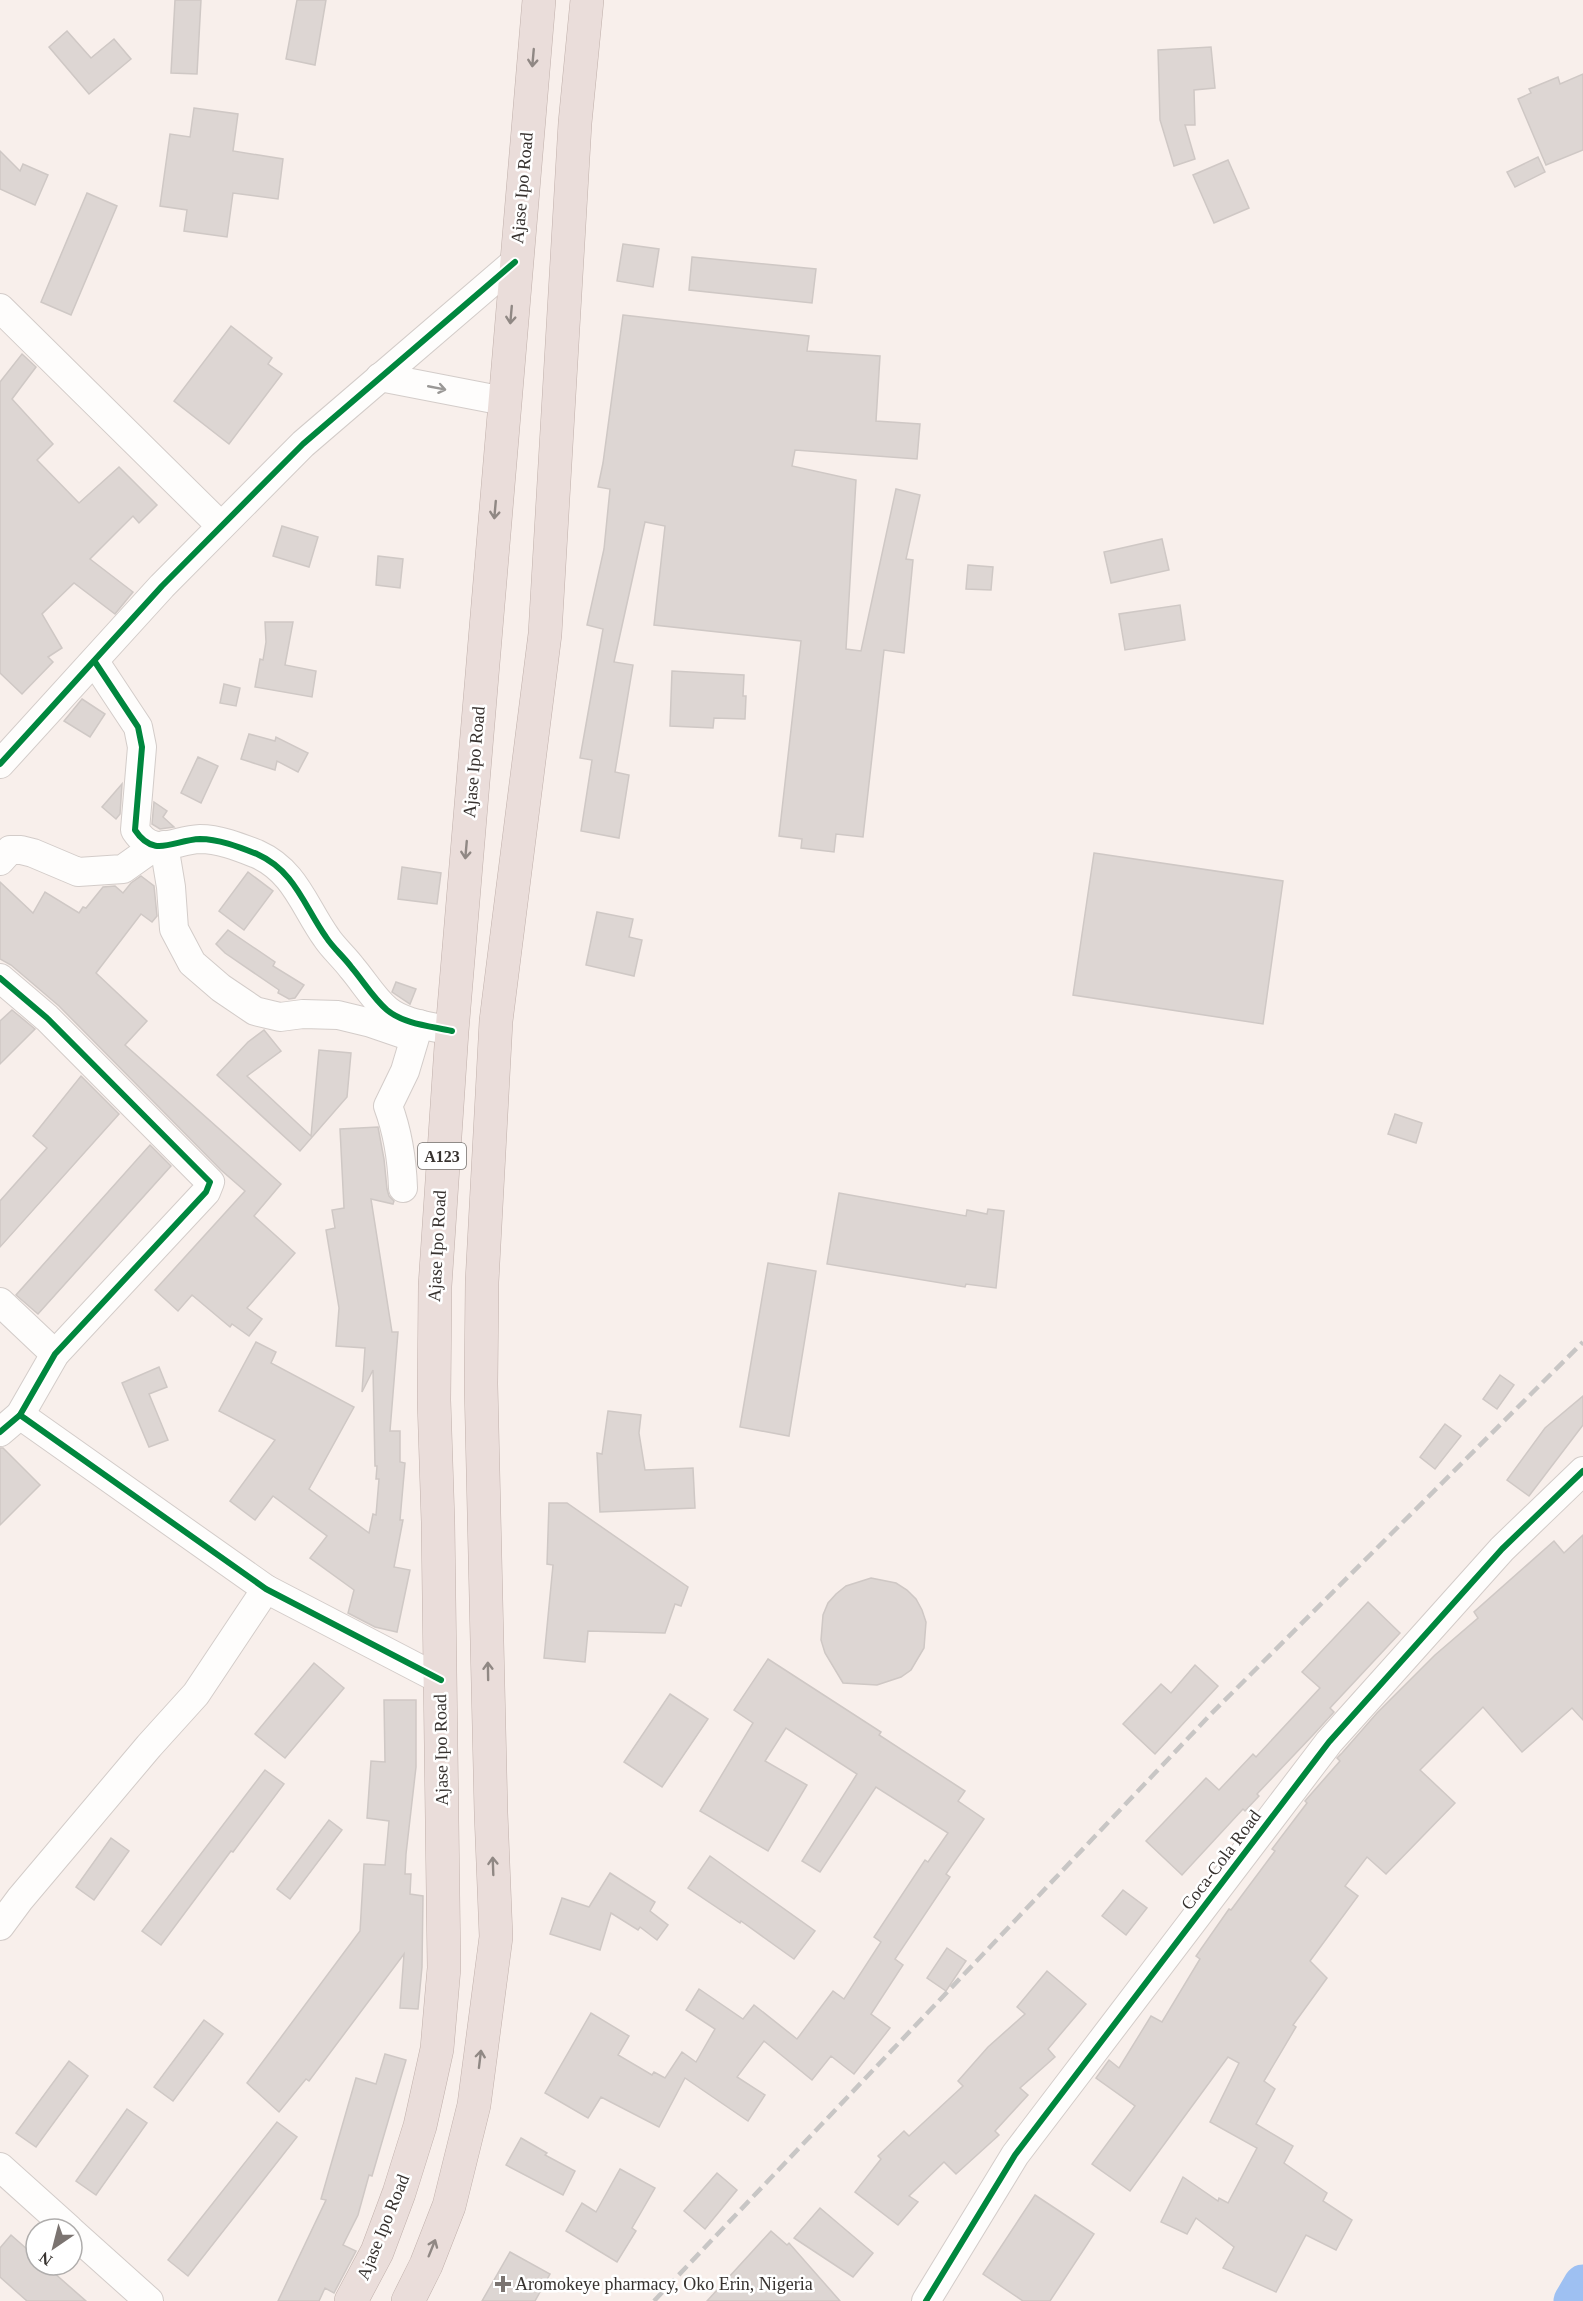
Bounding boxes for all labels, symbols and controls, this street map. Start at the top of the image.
one-way arrow [527,48,538,68]
street label: Ajase Ipo Road [507,131,537,245]
one-way arrow [505,305,516,325]
one-way arrow [427,383,446,394]
one-way arrow [489,499,500,519]
street label: Ajase Ipo Road [459,705,489,819]
one-way arrow [461,840,472,860]
road number: A123 [418,1143,466,1169]
street label: Ajase Ipo Road [424,1190,450,1302]
one-way arrow [482,1661,493,1681]
street label: Ajase Ipo Road [430,1694,452,1806]
street label: Coca-Cola Road [1177,1806,1265,1914]
one-way arrow [487,1856,498,1876]
one-way arrow [475,2050,486,2070]
street label: Ajase Ipo Road [353,2171,413,2283]
north arrow [24,2217,84,2277]
one-way arrow [427,2239,438,2258]
text: N [36,2248,55,2269]
place label: Aromokeye pharmacy, Oko Erin, Nigeria [515,2274,813,2294]
marker: Aromokeye pharmacy, Oko Erin, Nigeria [496,2277,510,2291]

